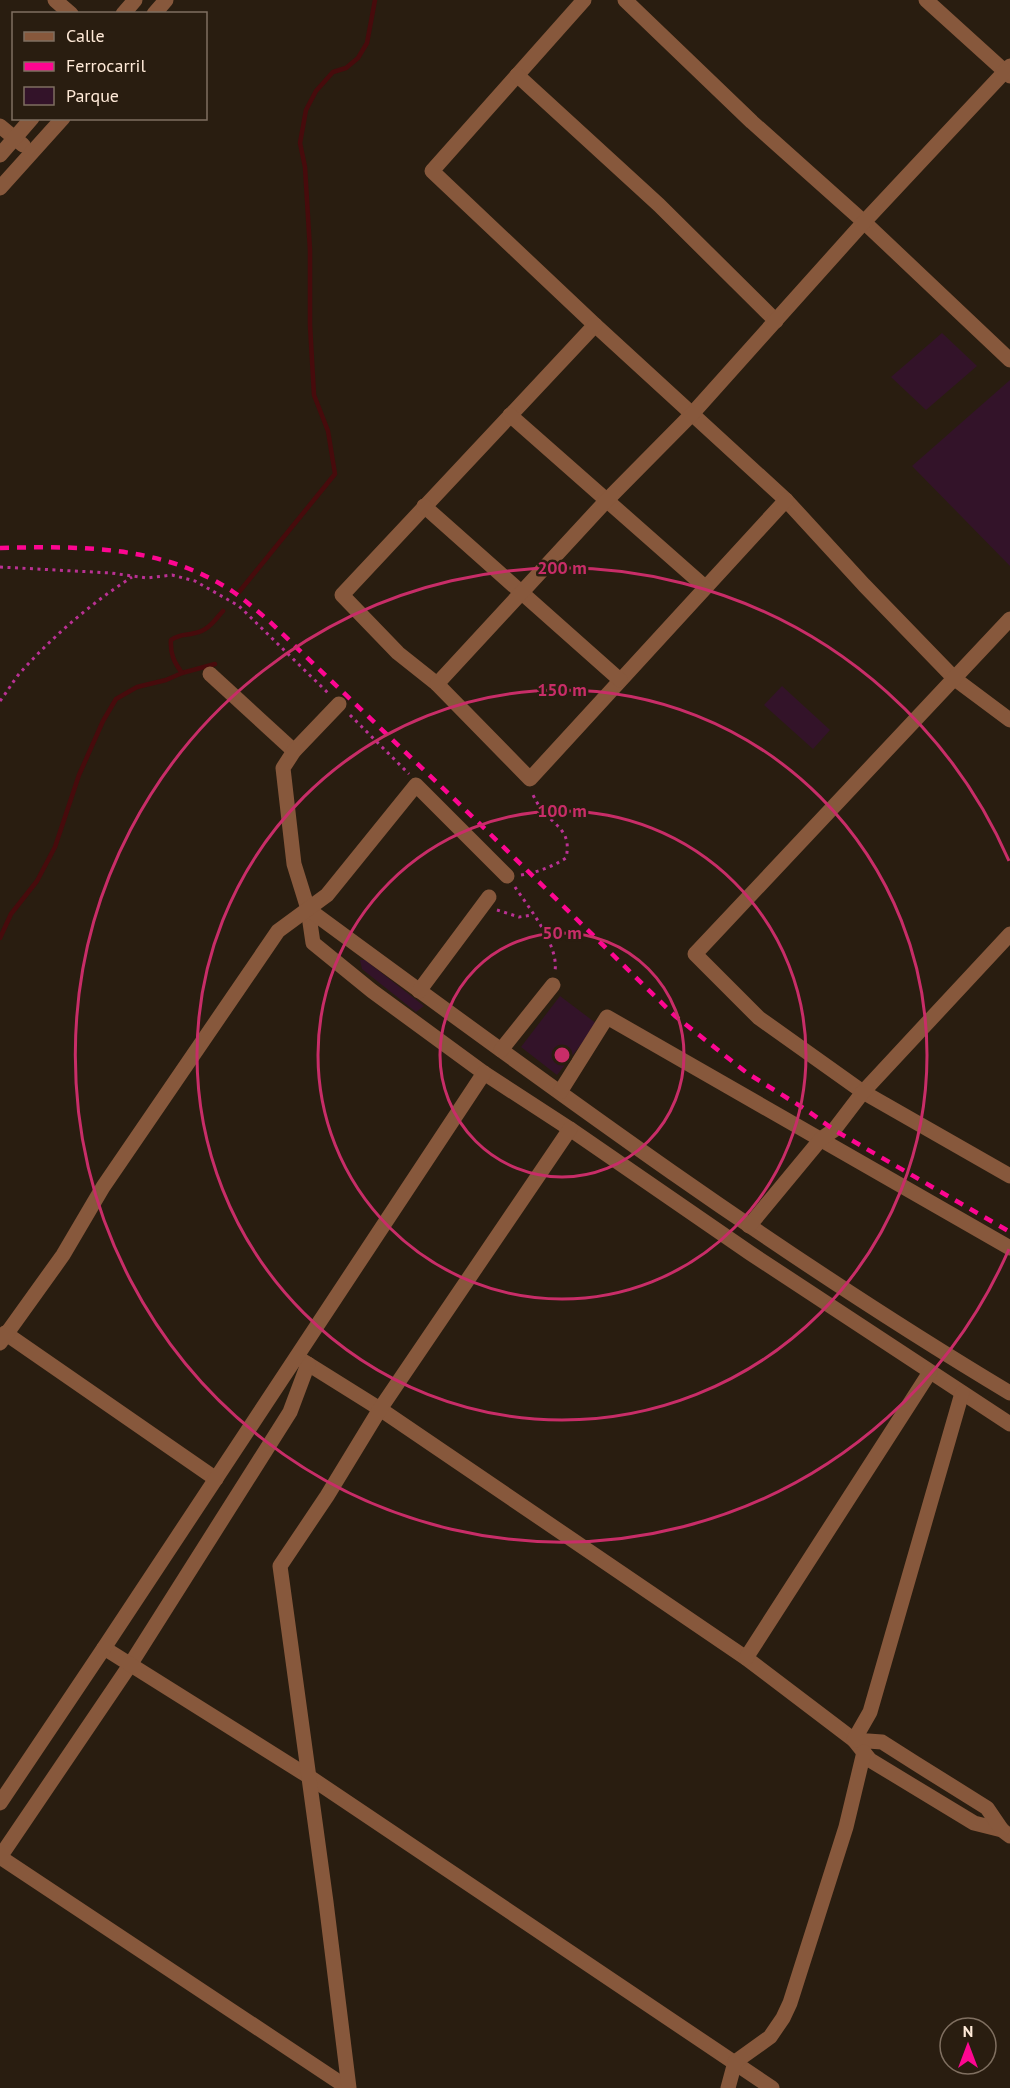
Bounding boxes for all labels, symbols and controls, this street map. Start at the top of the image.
legend [12,12,207,120]
text: Calle [66,24,105,47]
text: Ferrocarril [66,54,146,77]
text: Parque [66,84,119,107]
text: 200 m [537,556,587,579]
text: 150 m [537,678,587,701]
text: 100 m [537,799,587,822]
text: 50 m [542,921,582,944]
centre of rings [552,1045,572,1065]
north arrow [938,2016,998,2076]
text: N [963,2021,973,2041]

